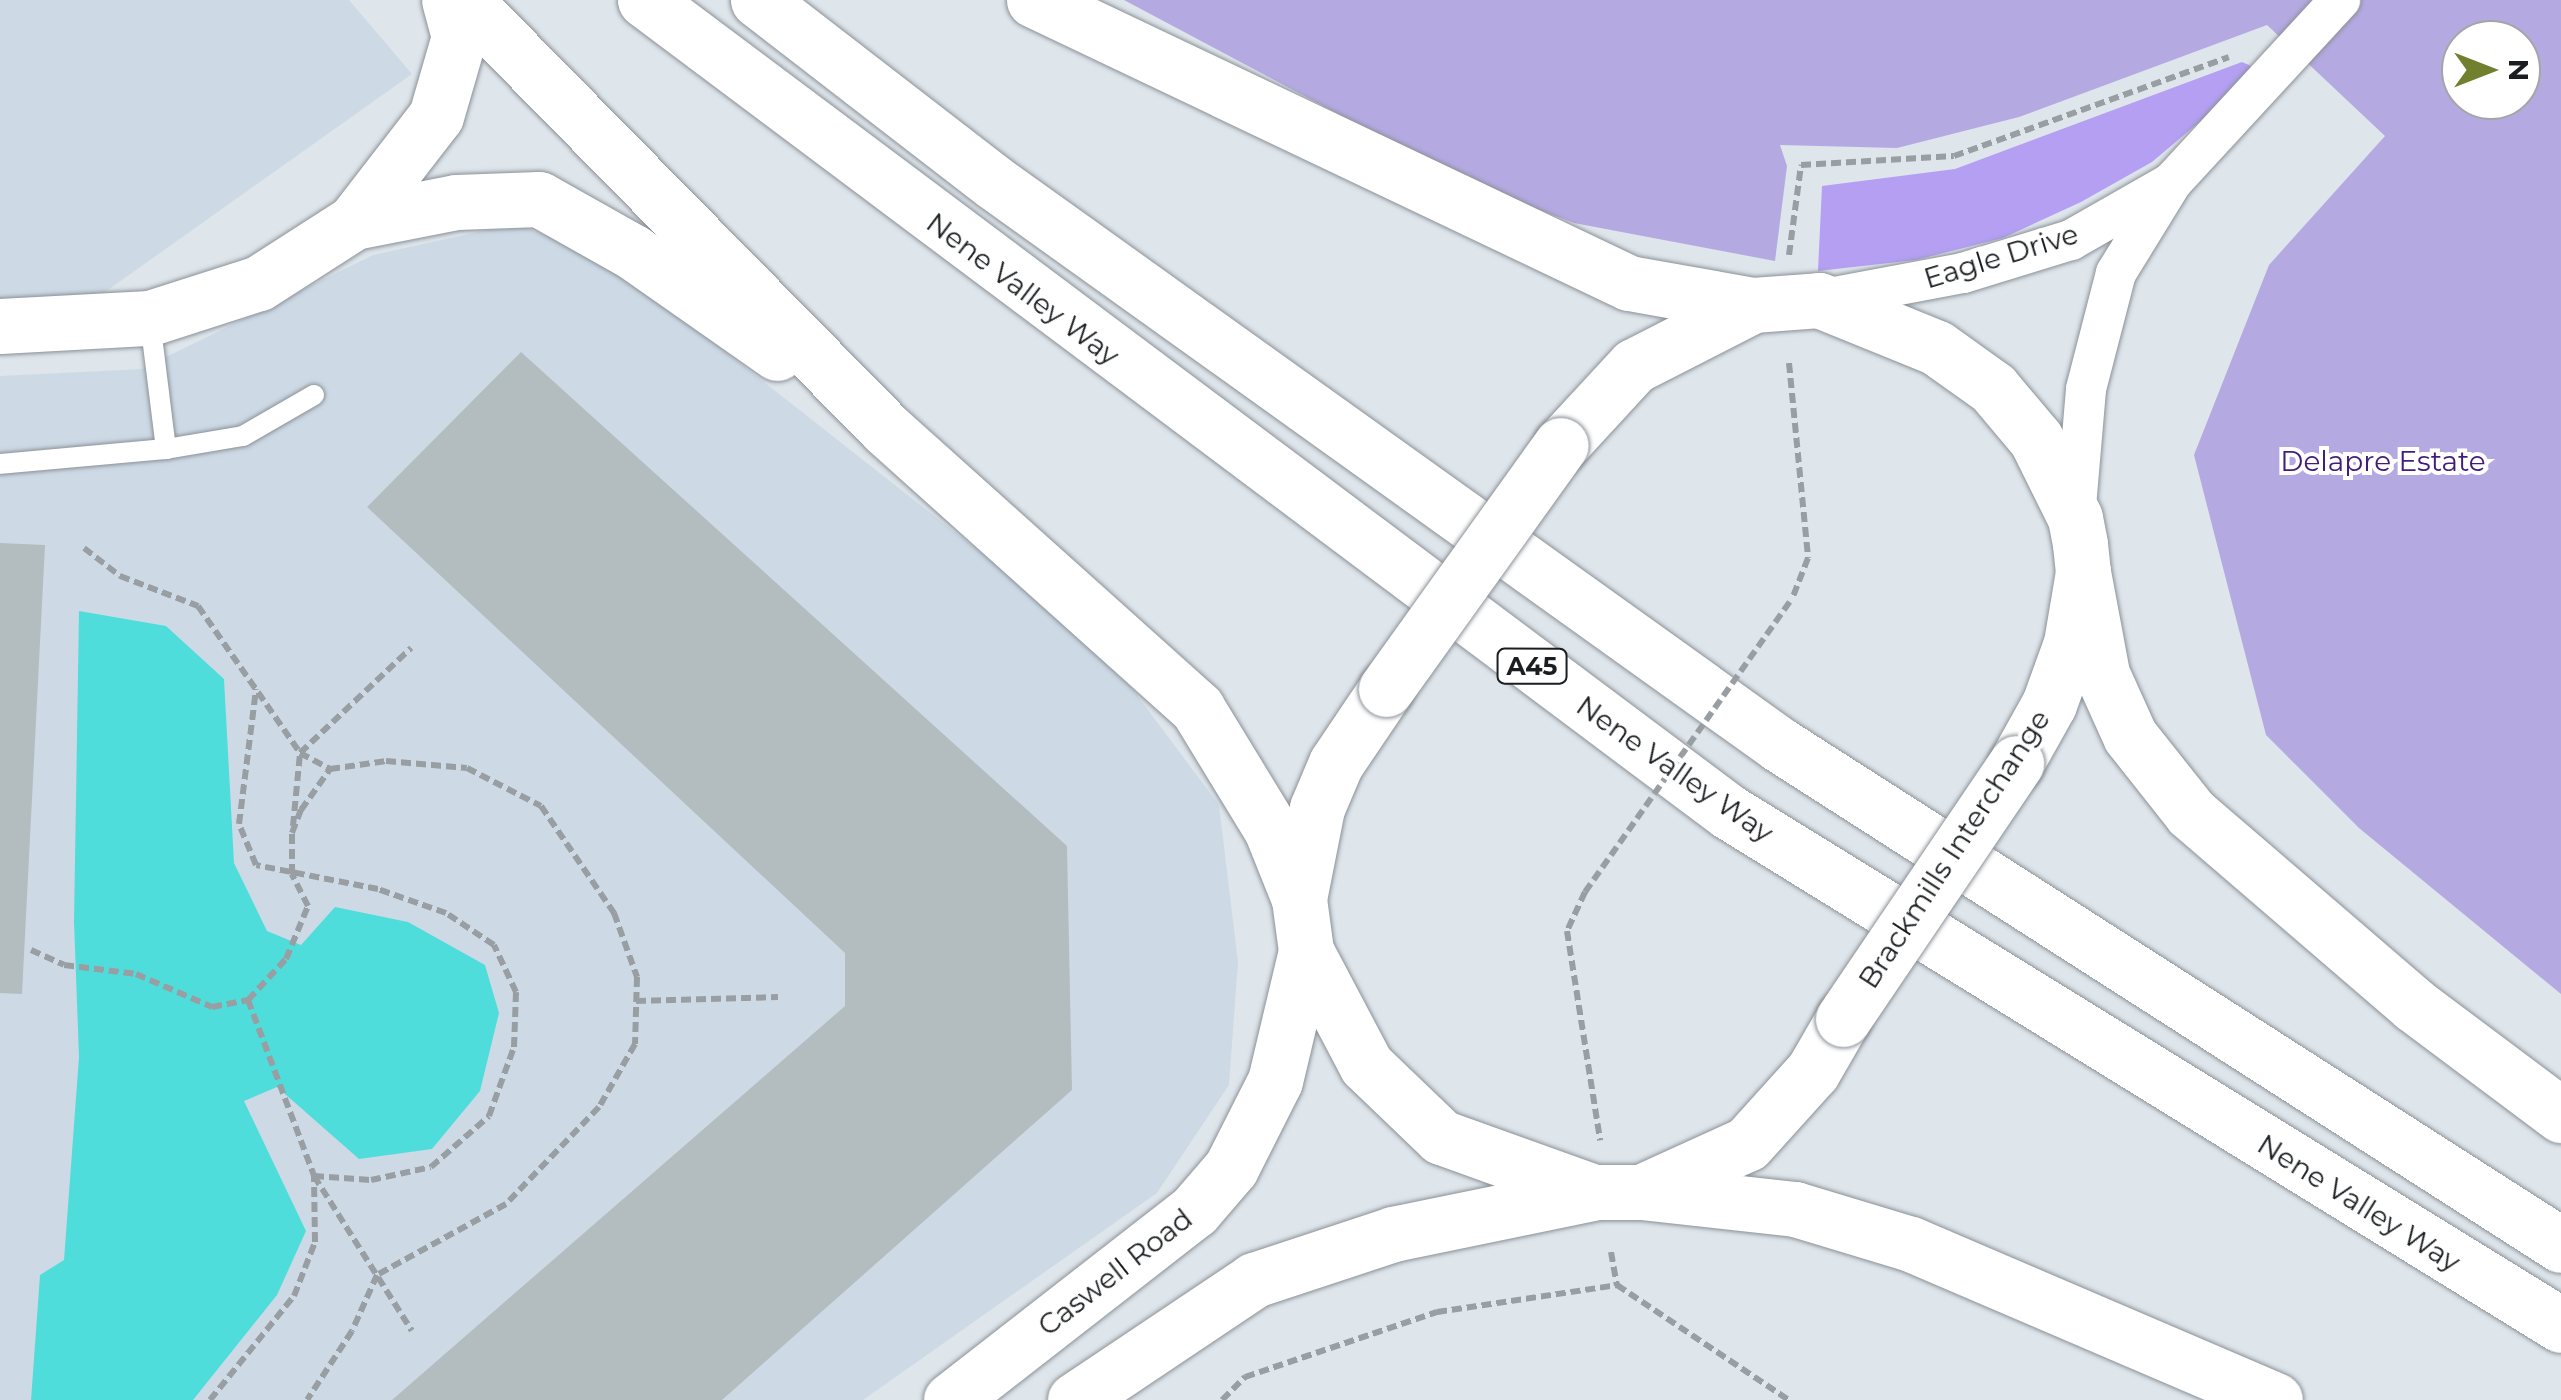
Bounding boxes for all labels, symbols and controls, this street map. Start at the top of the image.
north arrow [2441,20,2541,120]
text: N [2502,59,2536,81]
street label: Nene Valley Way [920,206,1126,372]
street label: Eagle Drive [1920,217,2082,295]
park label: Delapre Estate [2280,444,2486,478]
road number: A45 [1494,646,1570,686]
street label: Nene Valley Way [1570,689,1780,849]
street label: Brackmills Interchange [1851,704,2057,994]
street label: Nene Valley Way [2252,1127,2466,1279]
street label: Caswell Road [1031,1201,1199,1343]

